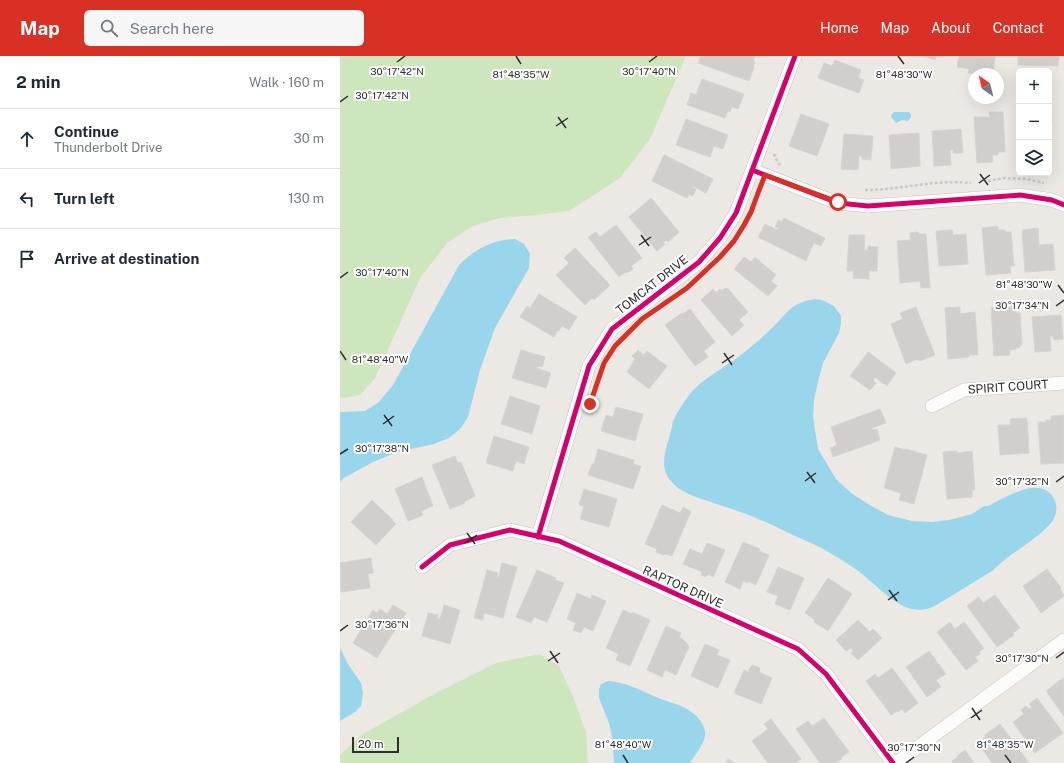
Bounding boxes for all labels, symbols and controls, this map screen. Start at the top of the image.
search box [84,10,364,46]
text: Map [20,17,60,39]
icon: search [98,17,120,39]
text: Search here [130,20,214,37]
text: Home [820,20,859,36]
text: Map [881,20,909,36]
text: About [931,20,971,36]
text: Contact [993,20,1044,36]
text: 30°17'42"N [370,65,424,77]
text: 30°17'40"N [622,65,676,77]
text: 81°48'35"W [493,68,550,80]
text: 81°48'30"W [876,68,933,80]
north arrow [968,68,1004,104]
map controls [1016,68,1052,176]
button: + [1016,68,1052,104]
text: 2 min [16,72,61,92]
text: Walk · 160 m [249,75,324,90]
text: 30°17'42"N [355,89,409,101]
button: − [1016,104,1052,140]
text: Continue [54,123,119,140]
icon: ahead [16,128,38,150]
text: 30 m [294,131,324,146]
text: Thunderbolt Drive [54,140,162,155]
button: layers [1016,140,1052,176]
icon: left [16,188,38,210]
text: Turn left [54,190,115,207]
text: 130 m [288,191,324,206]
route start [829,193,847,211]
icon: arrive [16,248,38,270]
text: Arrive at destination [54,250,199,267]
street label: TOMCAT DRIVE [613,253,691,317]
text: 30°17'40"N [355,266,409,278]
text: 81°48'30"W [996,278,1053,290]
text: 30°17'34"N [995,299,1049,311]
text: 81°48'40"W [352,353,409,365]
street label: SPIRIT COURT [967,377,1049,397]
route end [581,395,599,413]
text: 30°17'38"N [355,442,409,454]
text: 30°17'32"N [995,475,1049,487]
street label: RAPTOR DRIVE [641,563,725,611]
text: 30°17'36"N [355,618,409,630]
text: 30°17'30"N [995,652,1049,664]
scale bar [352,735,399,754]
text: 20 m [358,738,383,750]
text: 81°48'40"W [595,738,652,750]
text: 81°48'35"W [977,738,1034,750]
text: 30°17'30"N [887,741,941,753]

